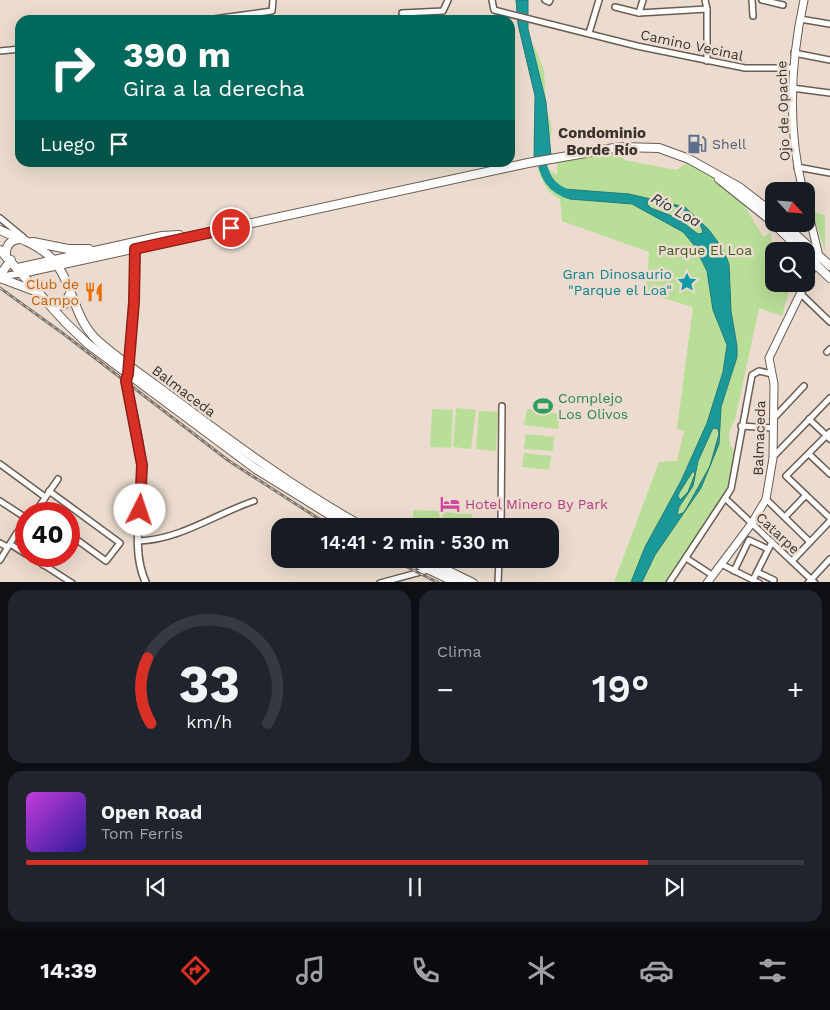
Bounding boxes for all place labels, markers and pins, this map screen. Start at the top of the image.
fuel station icon: Shell [686,133,708,155]
place label: Shell [712,136,747,152]
pin [210,207,252,249]
place label: Gran Dinosaurio "Parque el Loa" [562,266,672,298]
place icon: Gran Dinosaurio "Parque el Loa" [676,271,698,293]
place label: Club de Campo [26,276,79,308]
restaurant icon: Club de Campo [83,281,105,303]
place label: Complejo Los Olivos [558,390,628,422]
sports icon: Complejo Los Olivos [532,395,554,417]
hotel icon: Hotel Minero By Park [439,493,461,515]
place label: Hotel Minero By Park [465,496,608,512]

